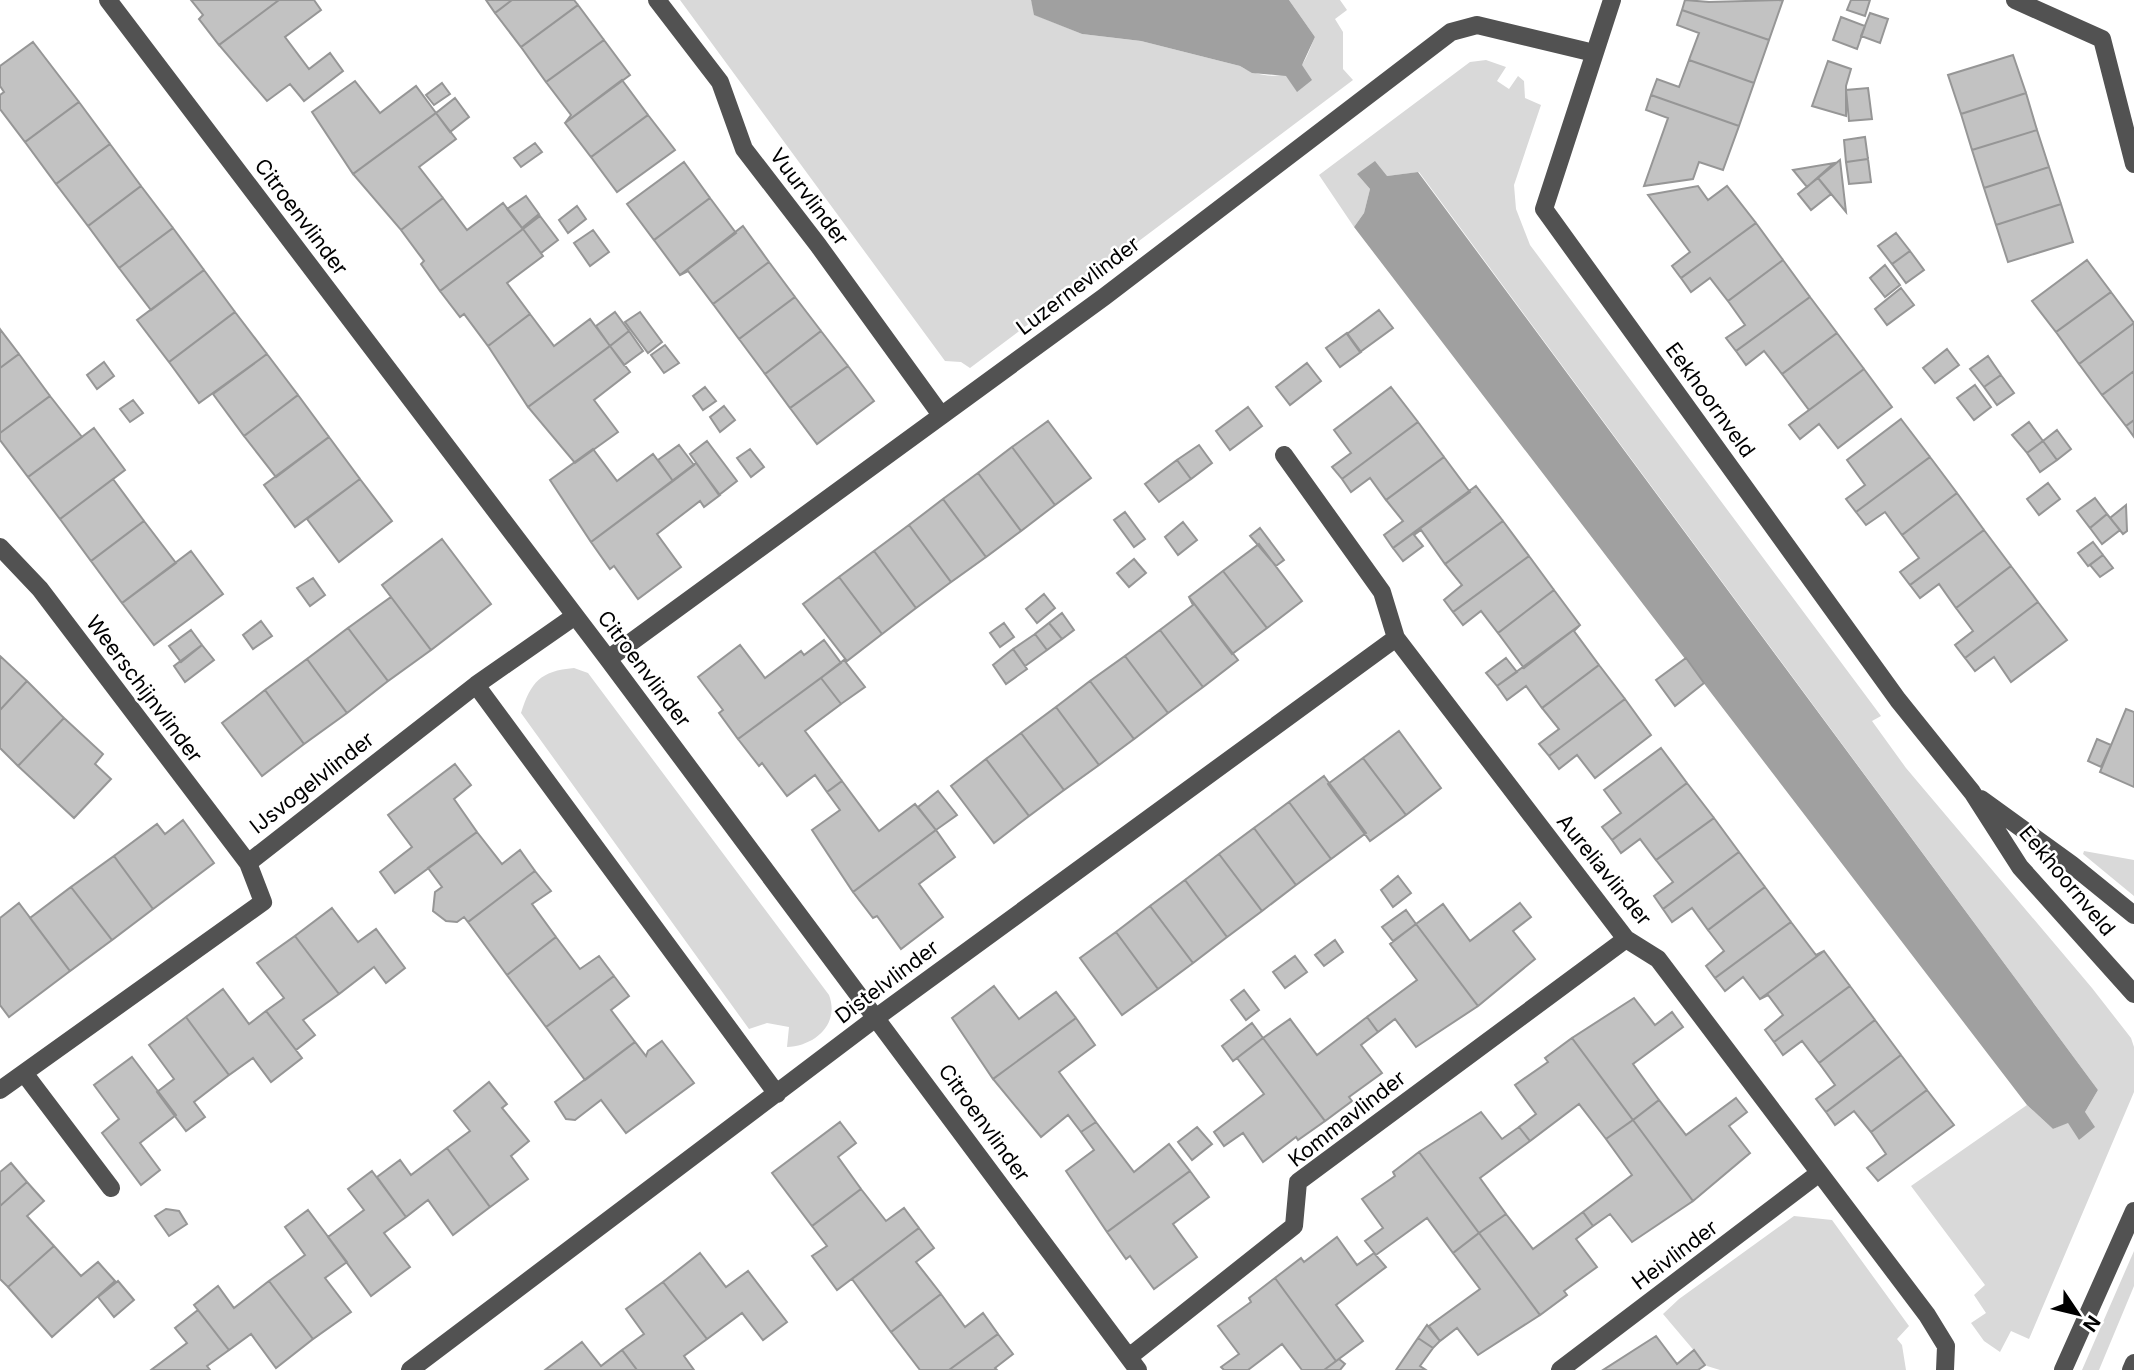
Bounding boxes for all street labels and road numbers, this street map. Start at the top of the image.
street label: Vuurvlinder [765,143,854,250]
street label: Citroenvlinder [250,154,353,280]
street label: Luzernevlinder [1011,231,1144,340]
street label: Eekhoornveld [1660,337,1760,462]
street label: Citroenvlinder [593,606,696,732]
street label: Weerschijnvlinder [81,610,208,767]
street label: IJsvogelvlinder [245,726,379,839]
street label: Aureliavlinder [1552,809,1657,930]
street label: Eekhoornveld [2014,821,2121,941]
street label: Distelvlinder [830,935,943,1029]
street label: Citroenvlinder [933,1059,1036,1186]
street label: Kommavlinder [1283,1065,1410,1172]
street label: Heivlinder [1627,1214,1722,1295]

